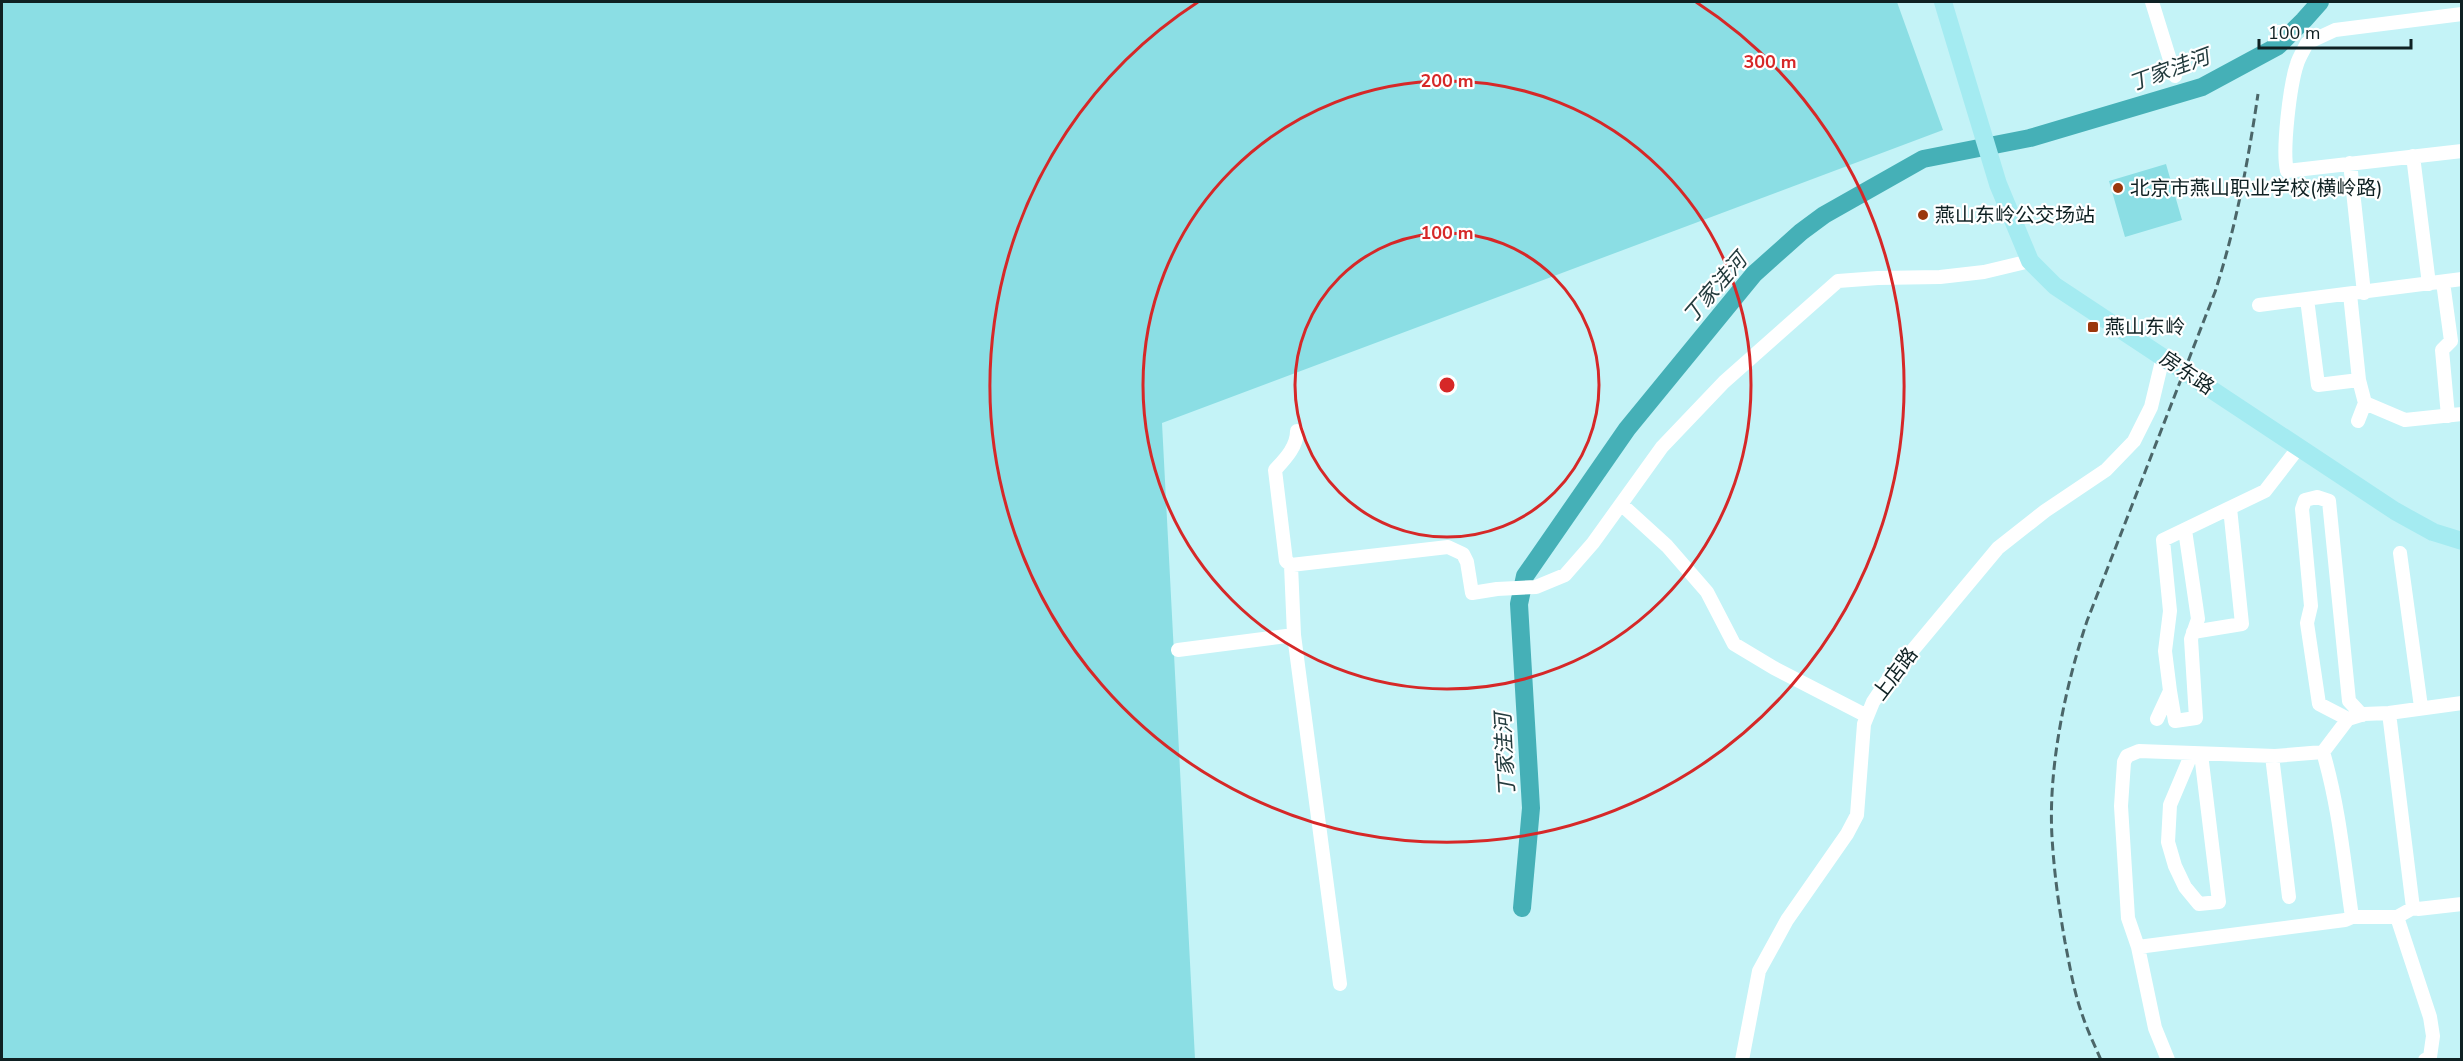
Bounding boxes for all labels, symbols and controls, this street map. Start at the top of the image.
scale bar [2259,12,2410,50]
text: 100 m [2268,21,2320,45]
water label: 丁家洼河 [2125,41,2217,98]
text: 300 m [1743,50,1797,74]
text: 200 m [1420,69,1474,93]
place label: 北京市燕山职业学校(横岭路) [2130,175,2383,202]
marker: 北京市燕山职业学校(横岭路) [2111,181,2125,195]
place label: 燕山东岭公交场站 [1935,202,2095,229]
marker: 燕山东岭公交场站 [1916,208,1930,222]
text: 100 m [1420,221,1474,245]
water label: 丁家洼河 [1677,244,1756,329]
place label: 燕山东岭 [2105,314,2185,341]
marker: 燕山东岭 [2086,320,2100,334]
street label: 房东路 [2155,345,2219,401]
centre of rings [1437,375,1457,395]
street label: 上店路 [1866,642,1924,706]
water label: 丁家洼河 [1489,708,1521,798]

